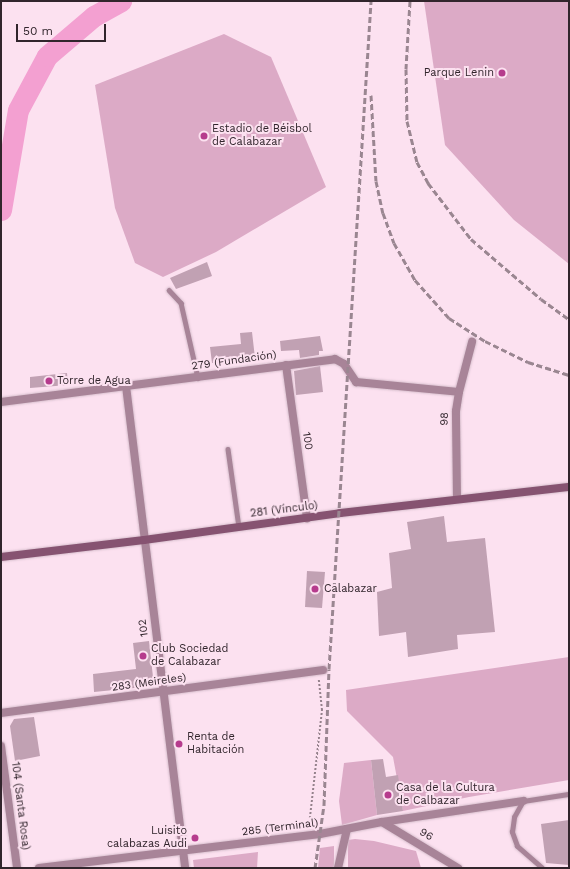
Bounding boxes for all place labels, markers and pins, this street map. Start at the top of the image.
place label: Parque Lenin [424,66,494,80]
marker: Parque Lenin [497,68,507,78]
place label: Estadio de Béisbol de Calabazar [212,123,312,149]
marker: Estadio de Béisbol de Calabazar [199,131,209,141]
place label: Torre de Agua [57,374,131,388]
marker: Torre de Agua [44,376,54,386]
place label: Calabazar [324,582,377,596]
marker: Calabazar [309,583,321,595]
place label: Club Sociedad de Calabazar [151,643,228,669]
marker: Club Sociedad de Calabazar [138,651,148,661]
place label: Renta de Habitación [187,731,244,757]
marker: Renta de Habitación [174,739,184,749]
place label: Casa de la Cultura de Calbazar [396,782,495,808]
marker: Casa de la Cultura de Calbazar [383,790,393,800]
place label: Luisito calabazas Audi [106,825,187,851]
marker: Luisito calabazas Audi [190,833,200,843]

